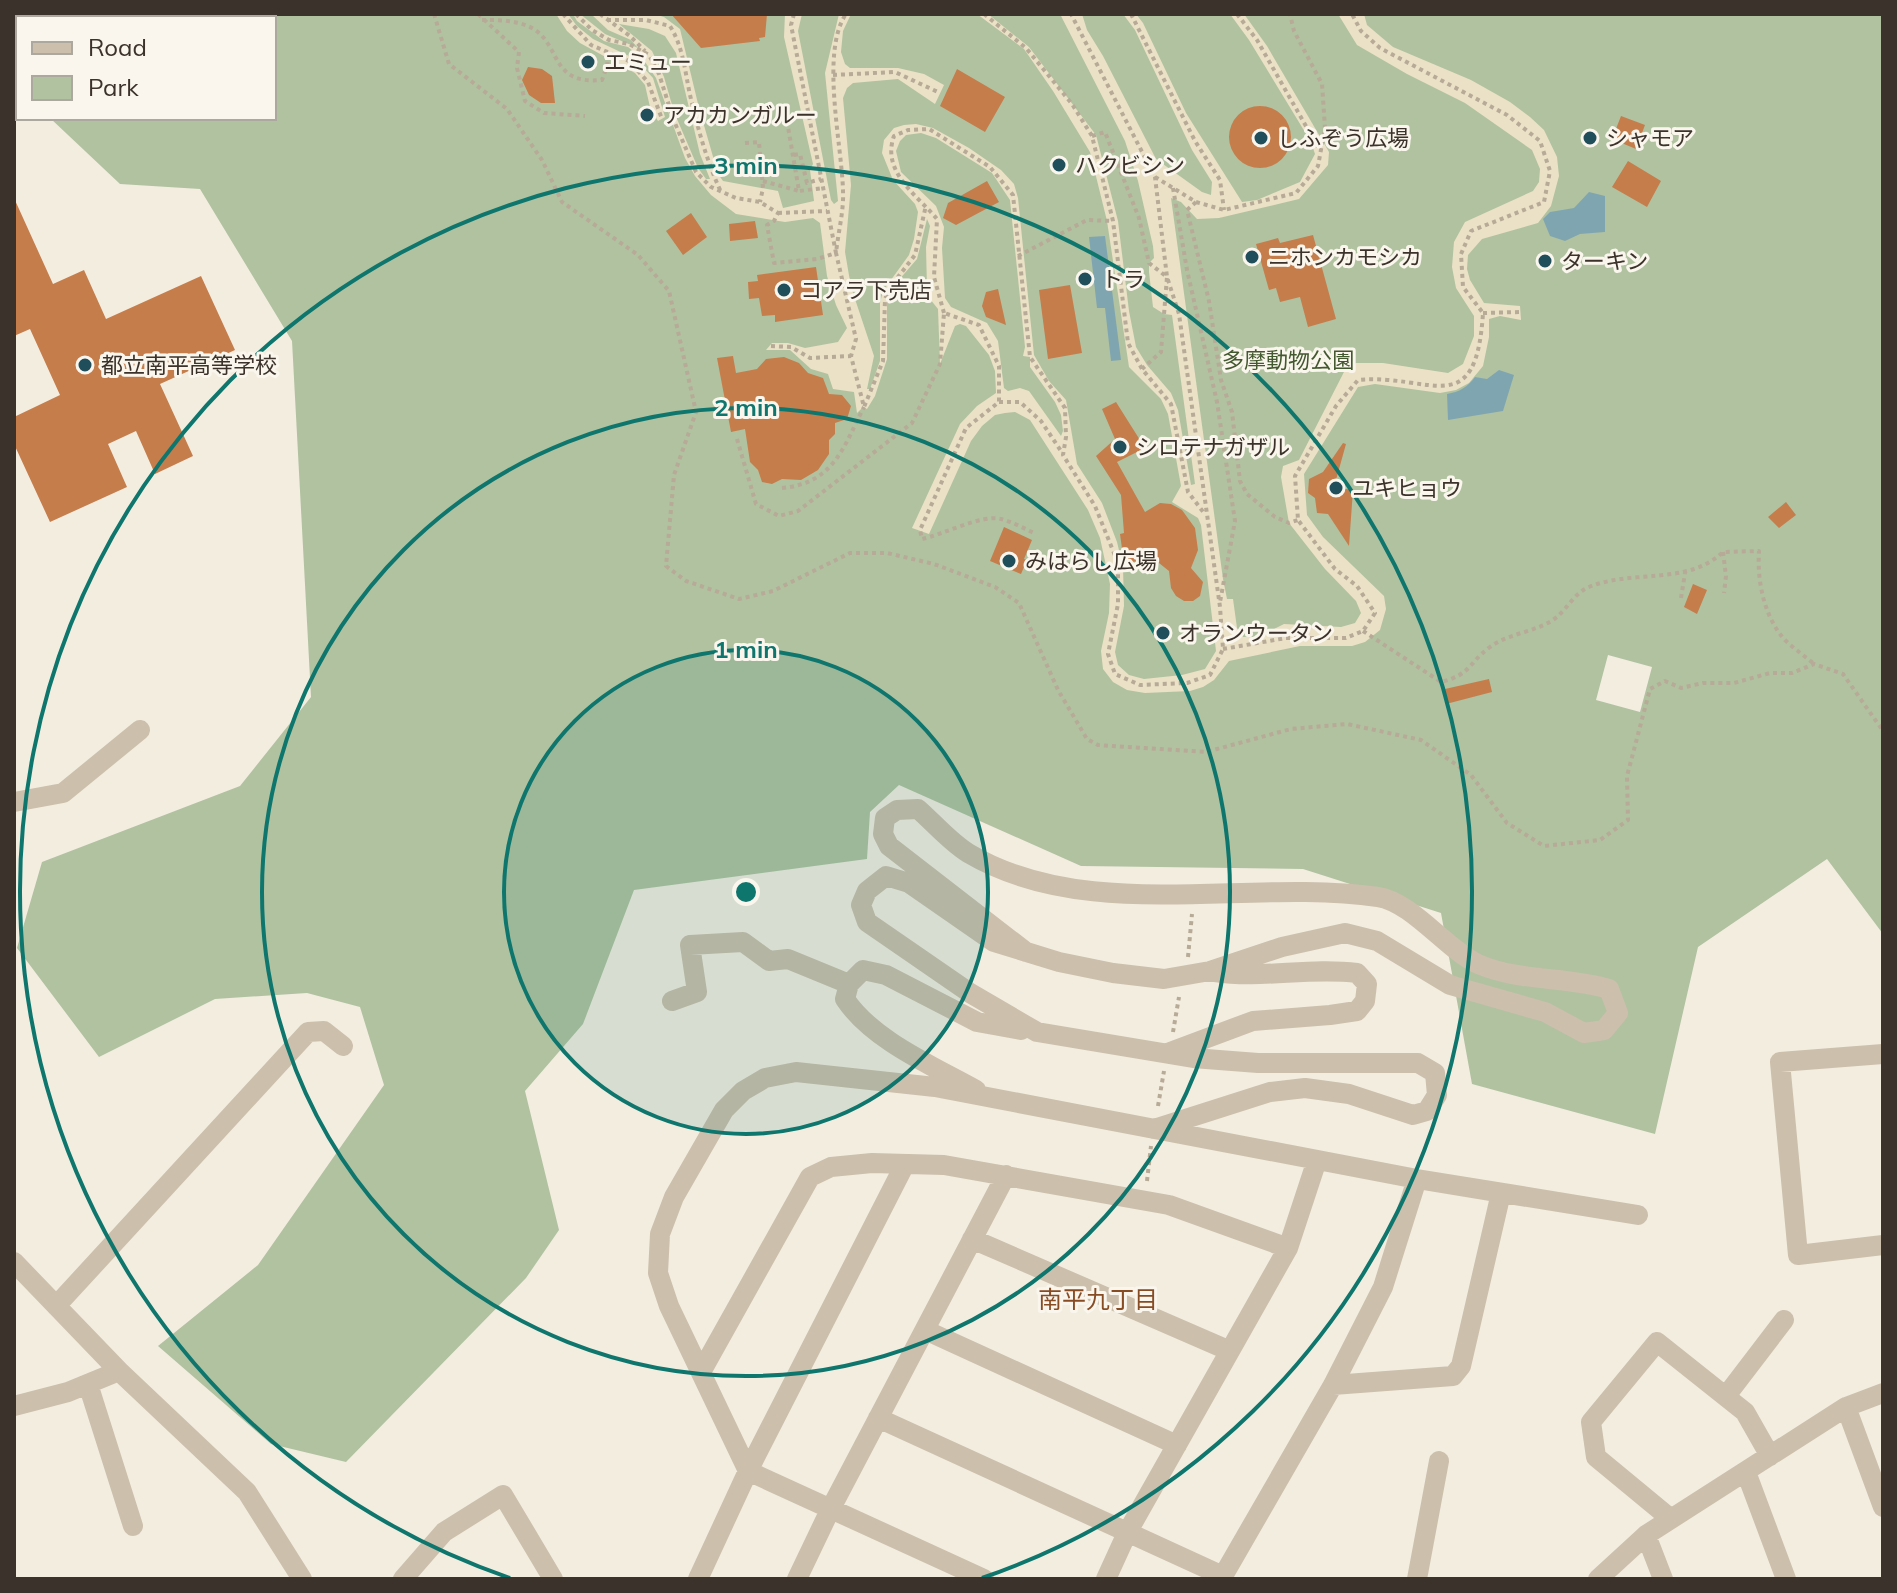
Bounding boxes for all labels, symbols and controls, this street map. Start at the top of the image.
legend [16,16,276,120]
text: Road [88,32,147,62]
place label: エミュー [604,48,692,76]
marker: エミュー [579,53,597,71]
text: Park [88,72,139,102]
place label: アカカンガルー [663,101,817,129]
marker: アカカンガルー [638,106,656,124]
place label: しふぞう広場 [1277,124,1409,152]
place label: シャモア [1606,124,1694,152]
marker: しふぞう広場 [1252,129,1270,147]
marker: シャモア [1581,129,1599,147]
text: 3 min [714,150,778,180]
place label: ハクビシン [1075,151,1185,179]
marker: ハクビシン [1050,156,1068,174]
place label: ニホンカモシカ [1268,243,1422,271]
place label: ターキン [1561,247,1648,275]
marker: ニホンカモシカ [1243,248,1261,266]
marker: ターキン [1536,252,1554,270]
place label: トラ [1101,265,1145,293]
marker: トラ [1076,270,1094,288]
place label: コアラ下売店 [800,276,932,304]
marker: コアラ下売店 [775,281,793,299]
park label: 多摩動物公園 [1222,346,1354,374]
place label: 都立南平高等学校 [101,351,277,379]
marker: 都立南平高等学校 [76,356,94,374]
text: 2 min [714,392,778,422]
place label: シロテナガザル [1136,433,1290,461]
marker: シロテナガザル [1111,438,1129,456]
place label: ユキヒョウ [1352,474,1462,502]
marker: ユキヒョウ [1327,479,1345,497]
place label: みはらし広場 [1025,547,1157,575]
marker: みはらし広場 [1000,552,1018,570]
place label: オランウータン [1179,619,1333,647]
marker: オランウータン [1154,624,1172,642]
text: 1 min [714,634,778,664]
centre of rings [732,878,760,906]
district label: 南平九丁目 [1038,1284,1158,1314]

